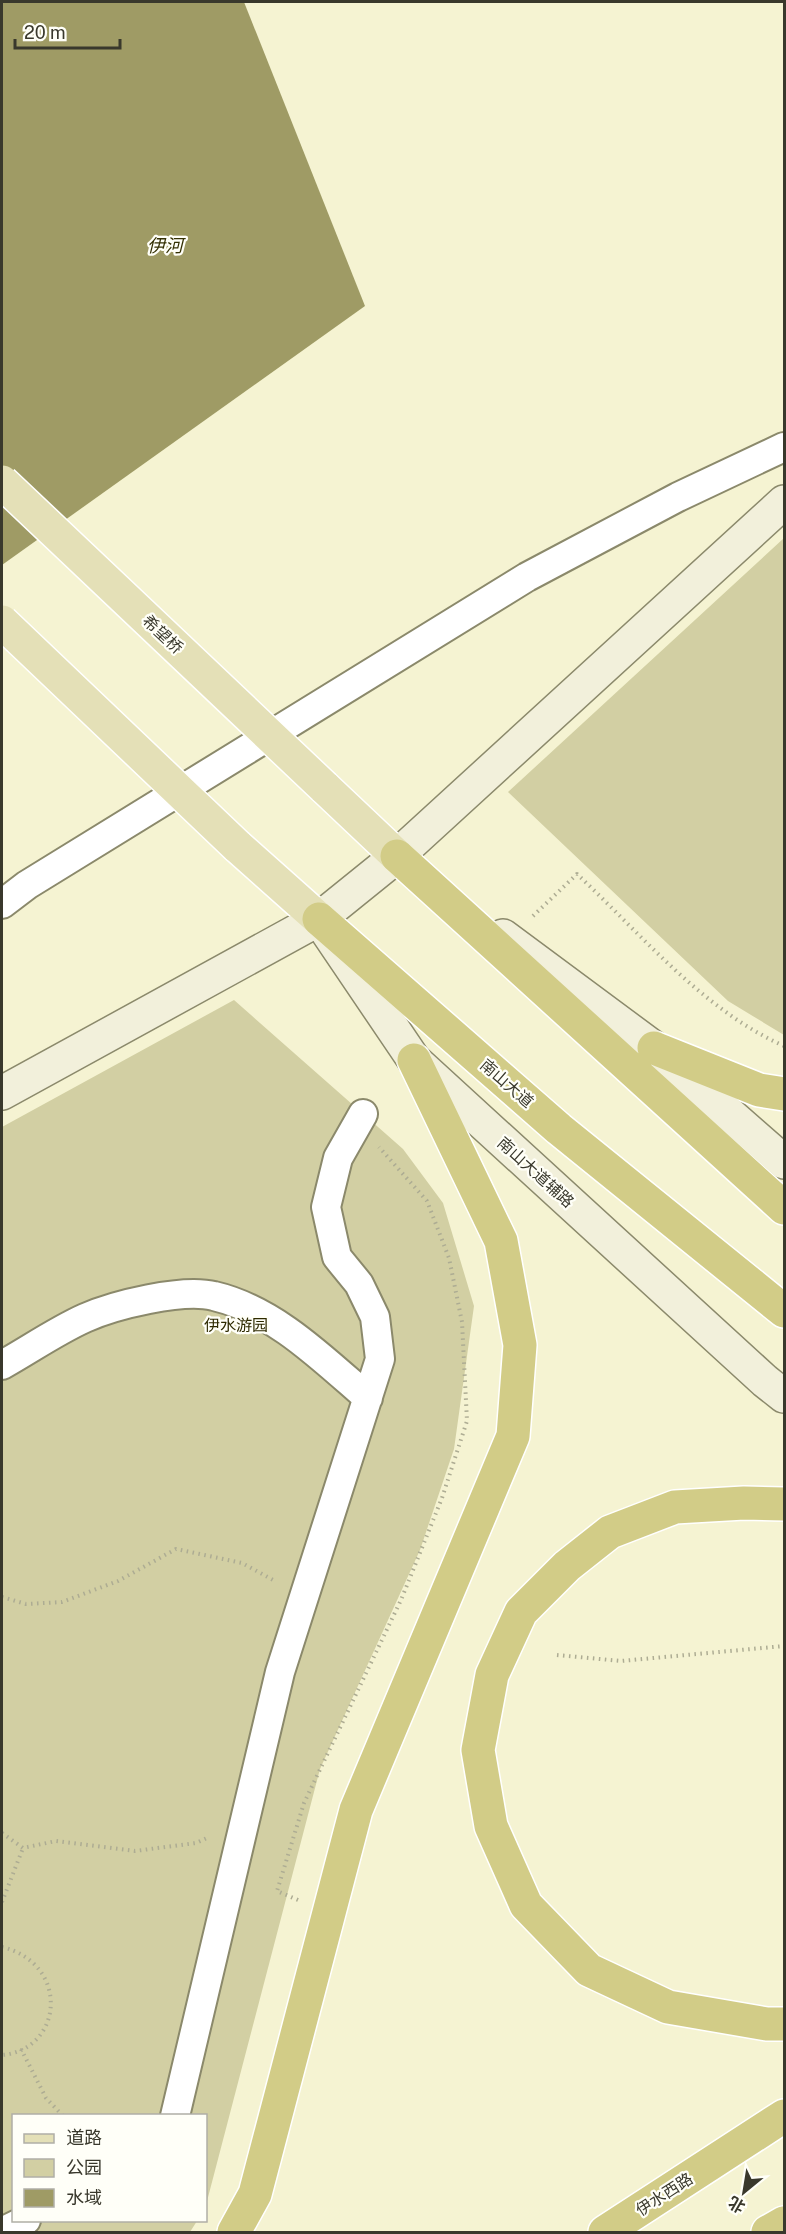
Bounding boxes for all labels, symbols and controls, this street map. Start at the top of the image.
scale bar [15,12,120,50]
text: 20 m [24,22,66,43]
water label: 伊河 [147,235,186,256]
street label: 希望桥 [139,611,187,658]
street label: 南山大道 [476,1055,537,1112]
street label: 南山大道辅路 [494,1133,578,1212]
park label: 伊水游园 [204,1316,268,1335]
legend [12,2114,207,2222]
text: 道路 [66,2127,102,2148]
text: 公园 [66,2157,102,2178]
north arrow [714,2162,774,2222]
street label: 伊水西路 [632,2169,696,2220]
text: 水域 [66,2187,102,2208]
text: 北 [725,2192,748,2217]

